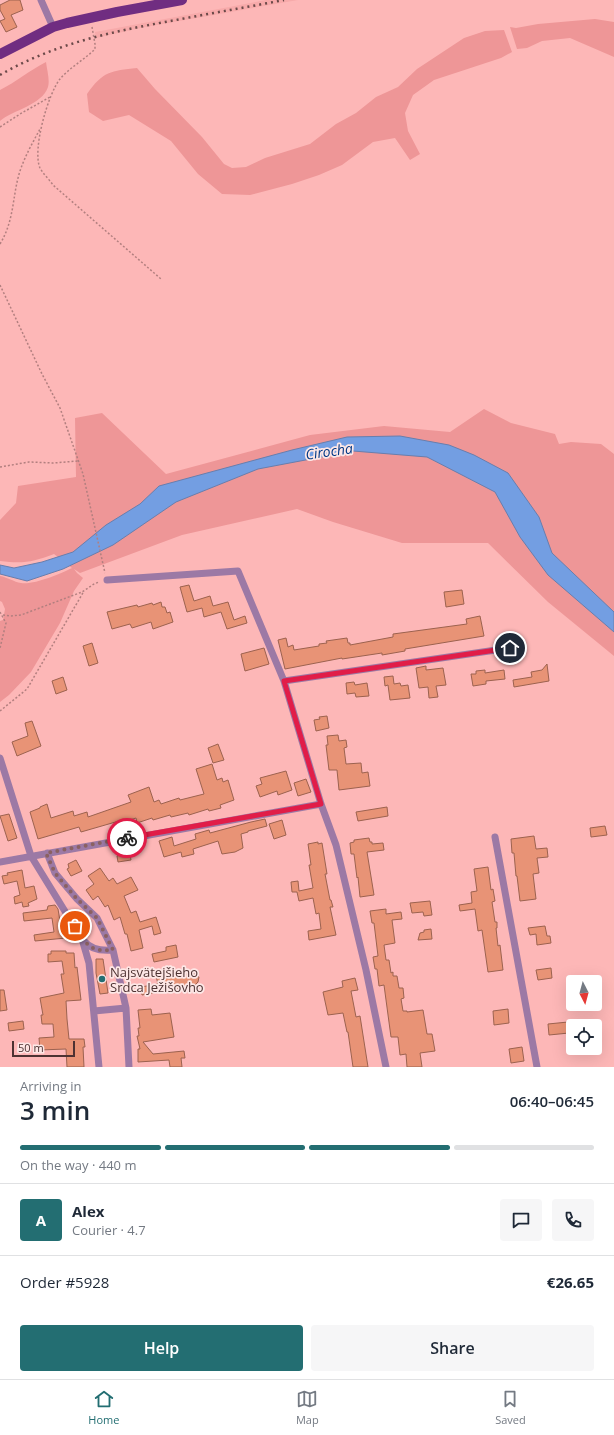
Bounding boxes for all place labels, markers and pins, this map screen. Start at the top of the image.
pin [493,631,527,665]
pin [58,909,92,943]
place label: Najsvätejšieho Srdca Ježišovho [110,963,204,996]
marker: Najsvätejšieho Srdca Ježišovho [97,974,107,984]

